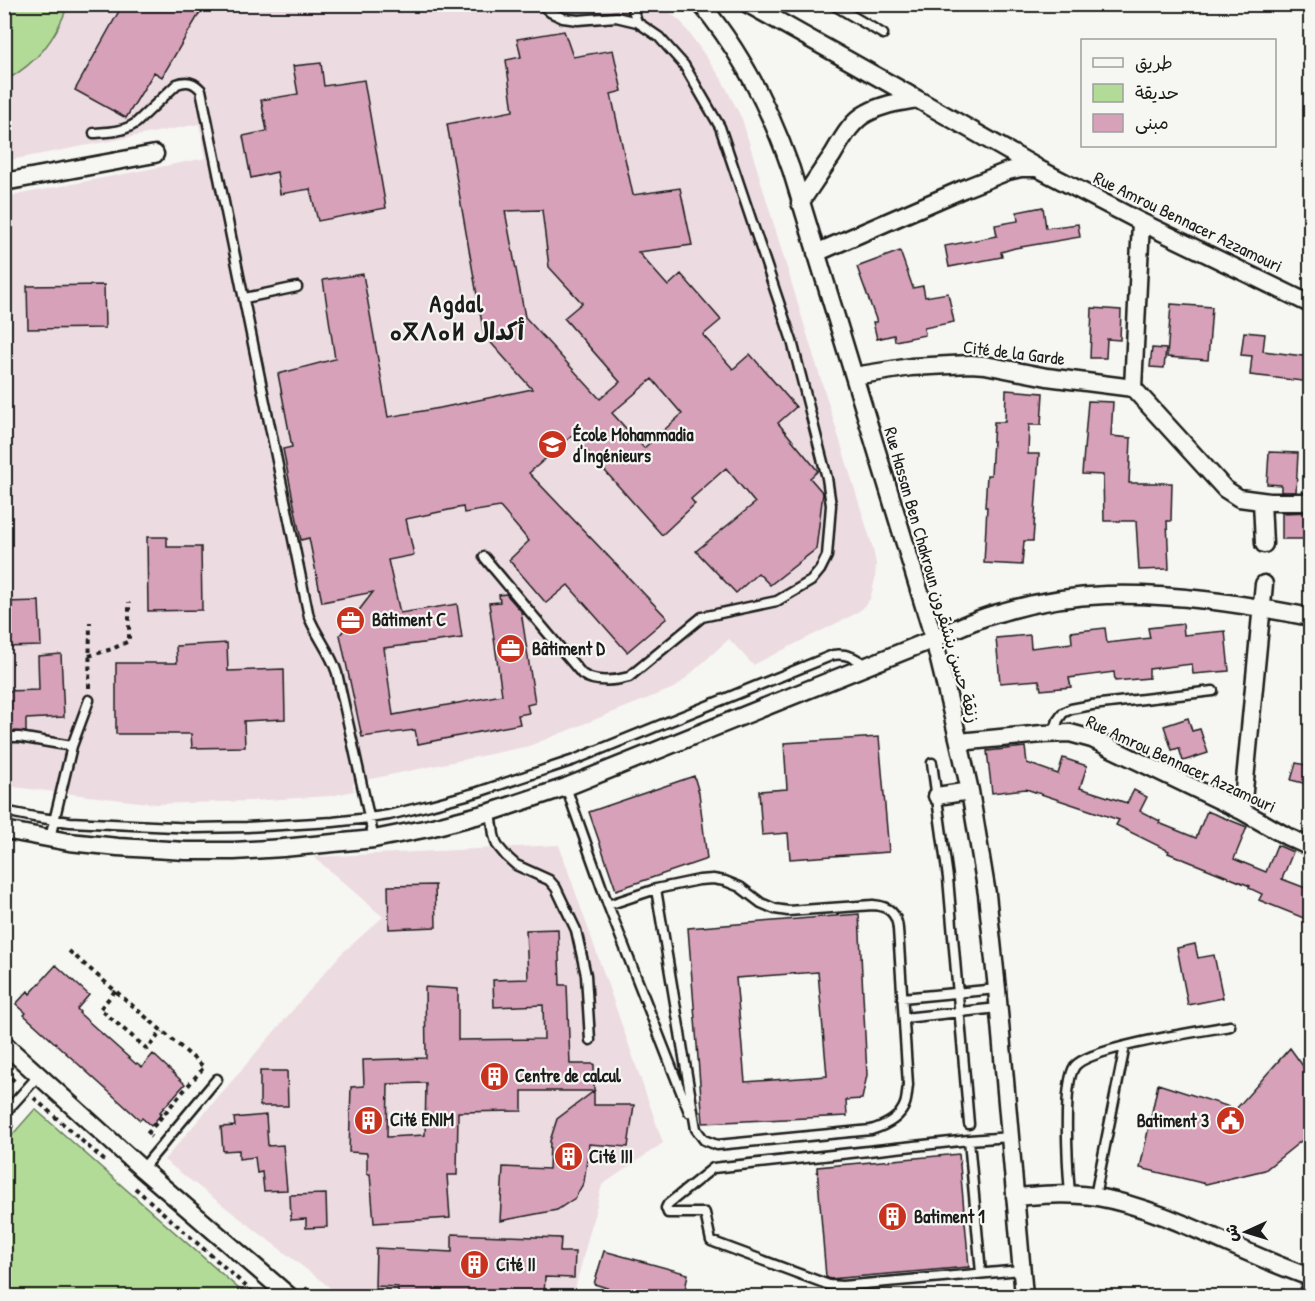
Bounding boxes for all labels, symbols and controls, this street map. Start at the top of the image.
legend [1081,39,1276,147]
text: طريق [1135,50,1173,75]
text: حديقة [1135,80,1179,105]
text: مبنى [1135,110,1169,135]
street label: Rue Amrou Bennacer Azzamouri [1090,165,1287,278]
district label: Agdal ⴰⴳⴷⴰⵍ أكدال [390,287,525,347]
street label: Cité de la Garde [962,334,1066,371]
place label: École Mohammadia d'Ingénieurs [573,422,694,469]
street label: Rue Hassan Ben Chakroun زنقة حسن بنشقرون [878,424,987,726]
school or university icon: École Mohammadia d'Ingénieurs [536,429,568,461]
office icon: Bâtiment C [335,604,367,636]
place label: Bâtiment C [372,607,446,632]
office icon: Bâtiment D [495,633,527,665]
place label: Bâtiment D [532,636,605,661]
street label: Rue Amrou Bennacer Azzamouri [1082,708,1280,819]
building icon: Centre de calcul [478,1060,510,1092]
place label: Centre de calcul [515,1063,622,1088]
building icon: Cité ENIM [353,1104,385,1136]
public building icon: Batiment 3 [1214,1105,1246,1137]
place label: Cité ENIM [390,1107,454,1132]
place label: Batiment 3 [1137,1108,1209,1133]
building icon: Cité III [552,1141,584,1173]
place label: Cité III [589,1144,633,1169]
building icon: Batiment 1 [877,1201,909,1233]
north arrow [1216,1202,1276,1262]
place label: Batiment 1 [914,1204,985,1229]
text: ش [1219,1223,1243,1243]
building icon: Cité II [459,1249,491,1281]
place label: Cité II [496,1252,536,1277]

